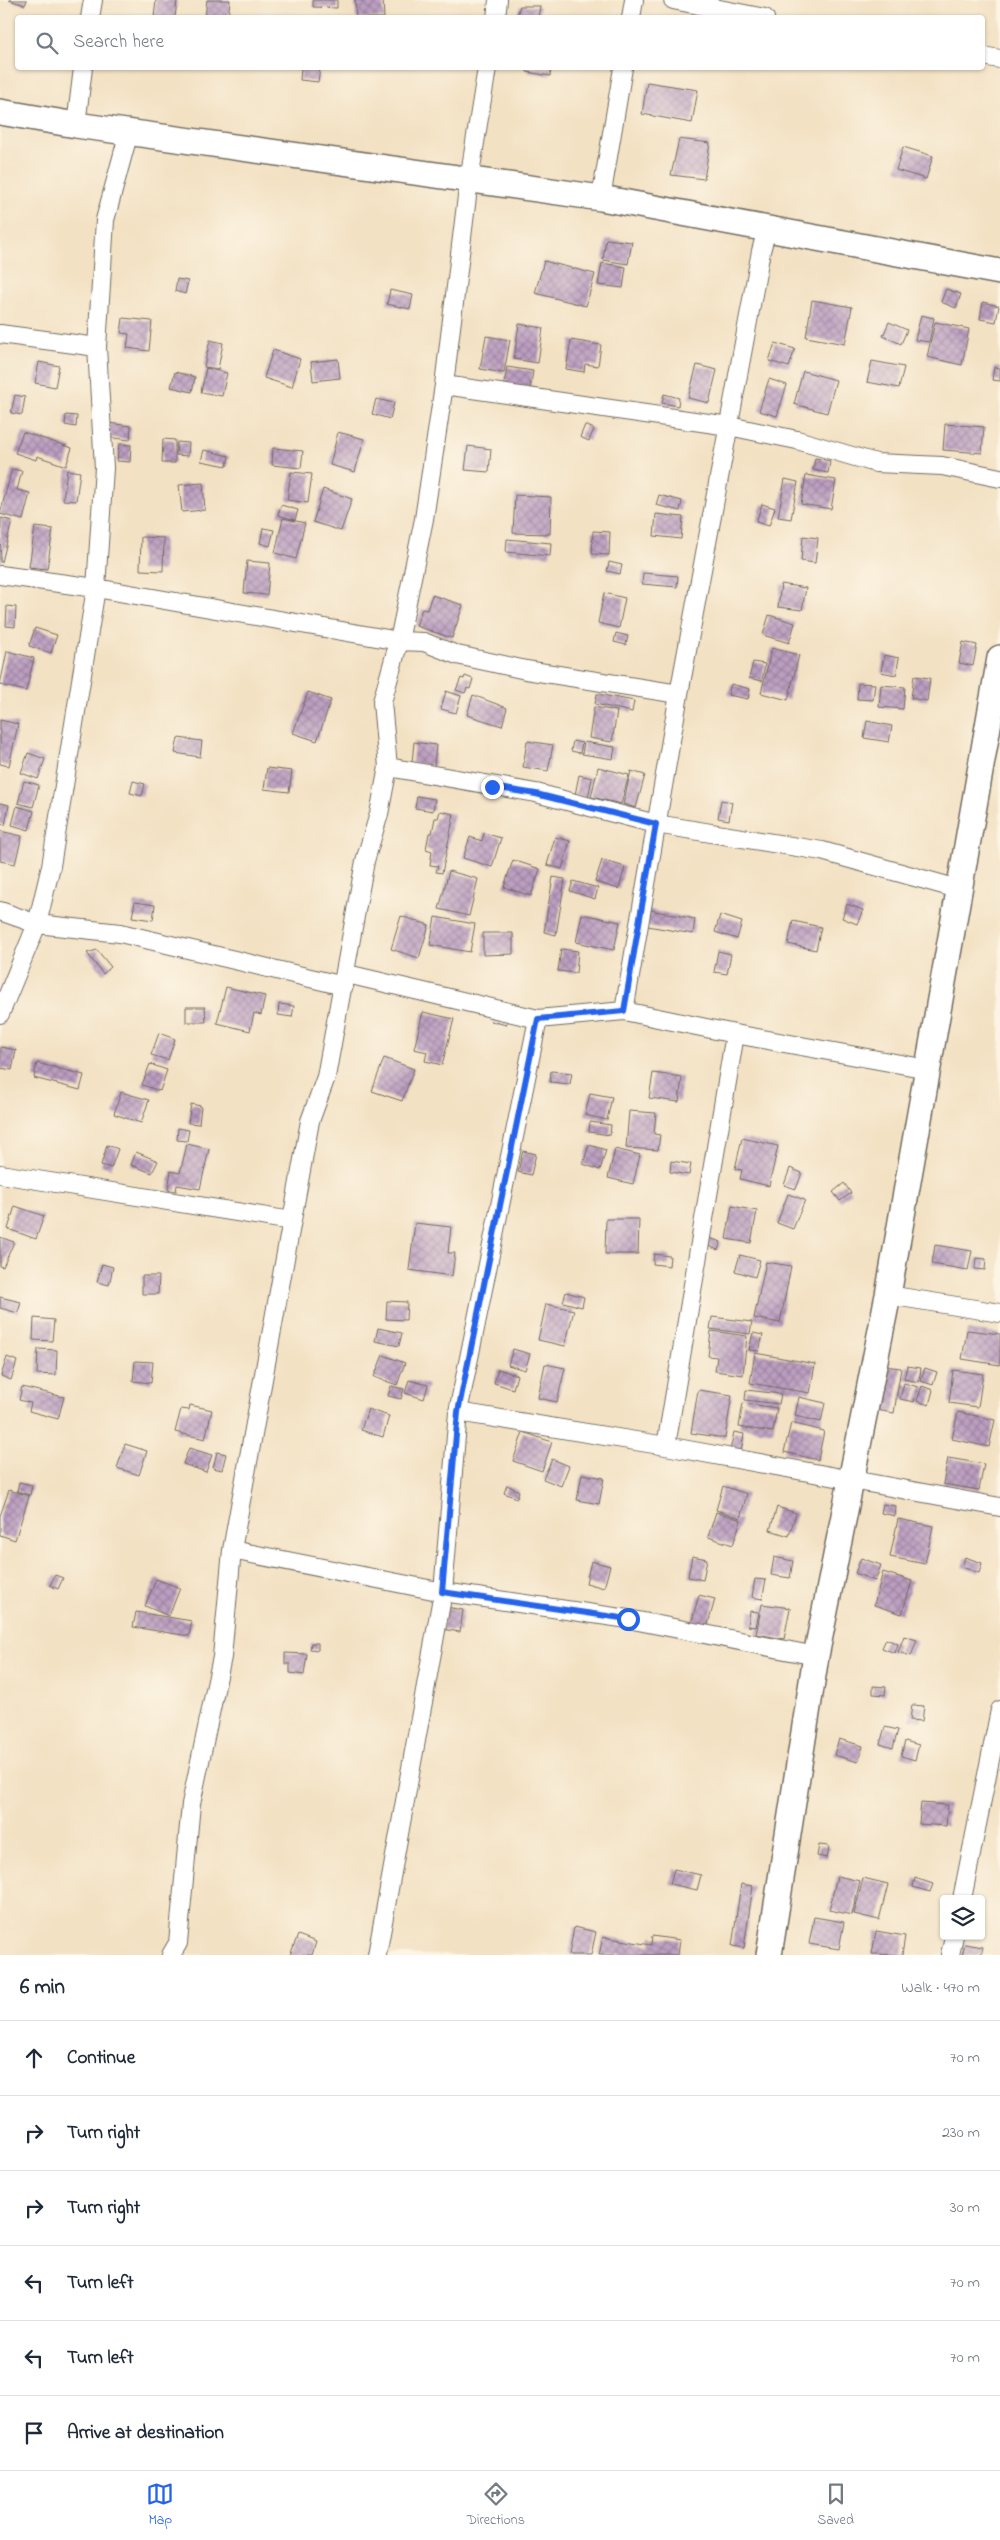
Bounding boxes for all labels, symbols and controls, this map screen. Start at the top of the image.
search box [15,15,985,70]
icon: search [33,29,61,57]
text: Search here [73,29,164,56]
route end [481,776,504,799]
route start [617,1608,640,1631]
map controls [940,1895,985,1940]
button: layers [940,1895,985,1940]
text: 6 min [20,1973,65,2003]
text: Walk · 470 m [901,1976,980,2000]
icon: ahead [20,2044,48,2072]
text: Continue [67,2045,135,2072]
text: 70 m [950,2046,980,2070]
icon: right [20,2119,48,2147]
text: Turn right [67,2120,140,2147]
text: 230 m [942,2121,980,2145]
icon: right [20,2194,48,2222]
text: Turn right [67,2195,140,2222]
text: 30 m [950,2196,980,2220]
icon: left [20,2269,48,2297]
text: Turn left [67,2270,134,2297]
text: 70 m [950,2271,980,2295]
icon: left [20,2344,48,2372]
text: Turn left [67,2345,134,2372]
text: 70 m [950,2346,980,2370]
icon: arrive [20,2419,48,2447]
text: Arrive at destination [67,2420,224,2447]
tab: Map [146,2480,174,2531]
tab: Directions [467,2480,525,2531]
tab: Saved [817,2480,854,2531]

